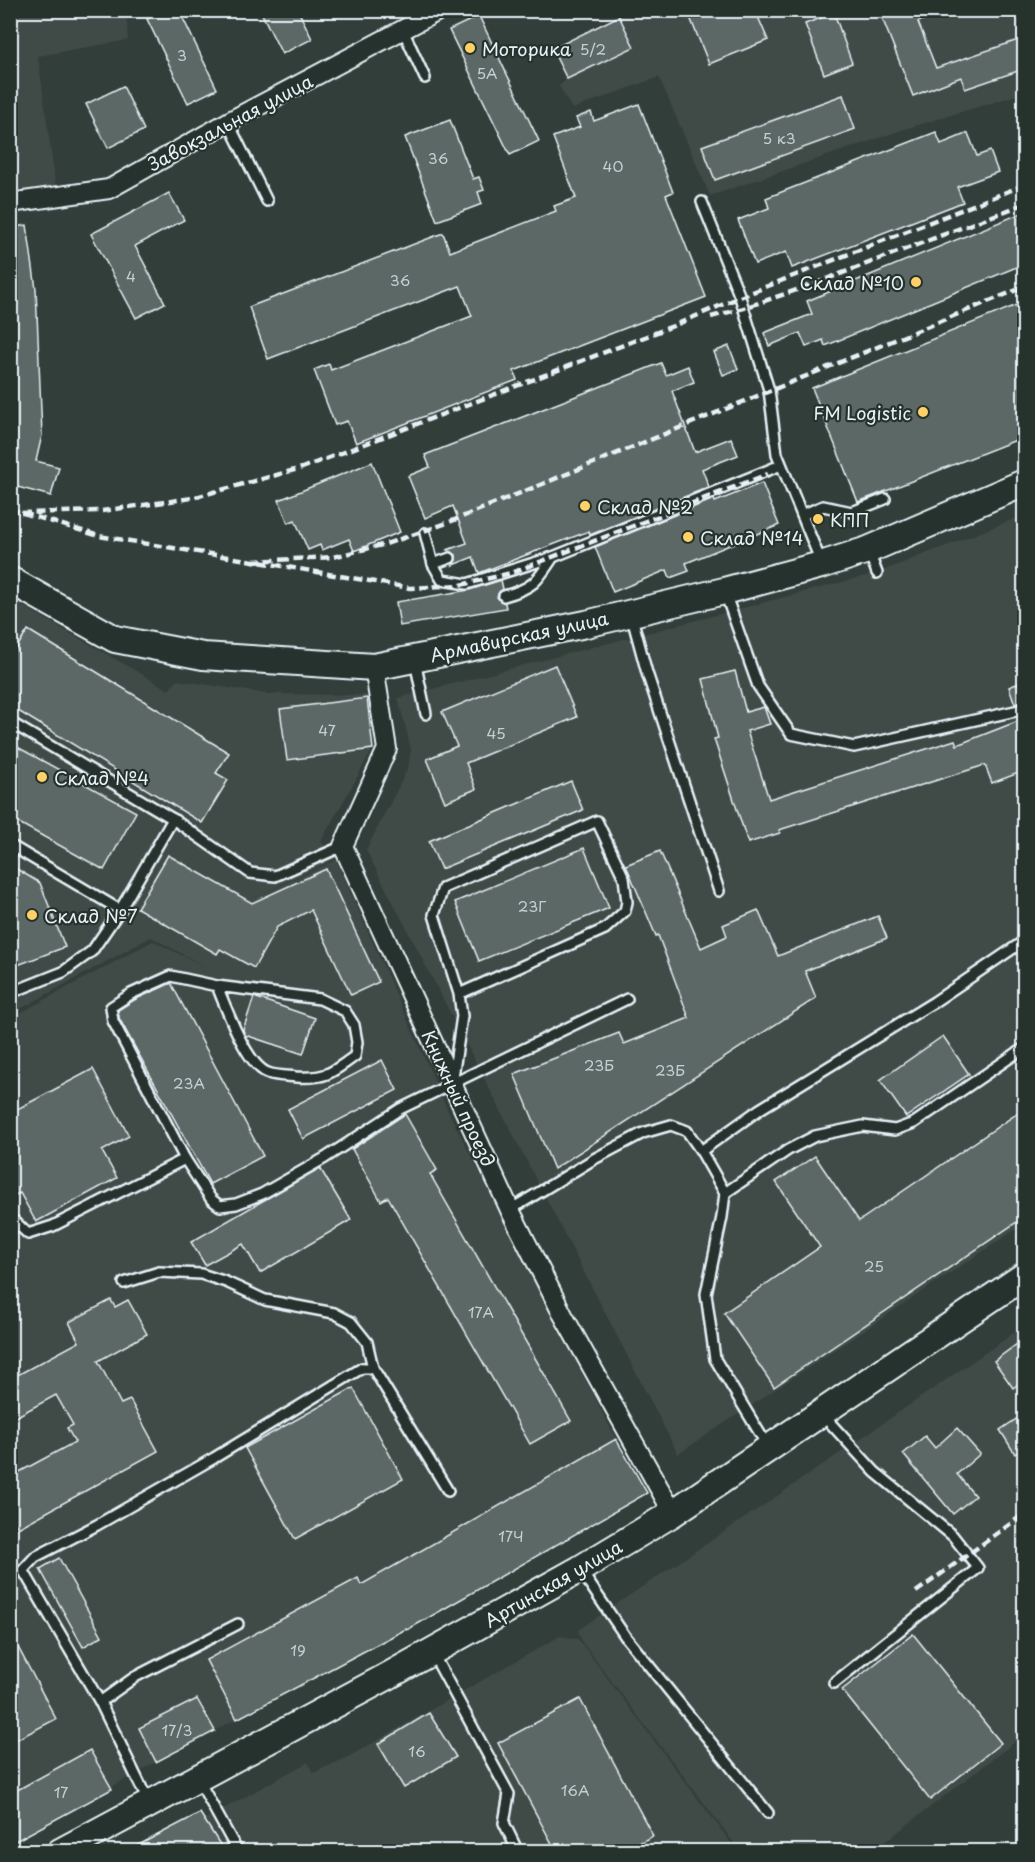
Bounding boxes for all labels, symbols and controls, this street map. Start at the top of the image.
place label: Моторика [482,35,572,62]
house number: 5/2 [580,37,606,60]
marker: Моторика [463,41,477,55]
house number: 3 [177,43,187,66]
house number: 5А [476,61,498,84]
street label: Завокзальная улица [143,67,318,177]
house number: 5 к3 [762,126,796,149]
house number: 36 [428,146,448,169]
house number: 40 [603,154,623,177]
house number: 4 [126,264,136,287]
house number: 36 [390,268,410,291]
place label: Склад №10 [799,269,904,296]
marker: Склад №10 [909,275,923,289]
place label: FM Logistic [813,399,911,426]
marker: FM Logistic [916,405,930,419]
place label: Склад №2 [597,493,693,520]
marker: Склад №2 [578,499,592,513]
place label: КПП [830,506,870,533]
marker: КПП [811,512,825,526]
place label: Склад №14 [700,524,803,551]
marker: Склад №14 [681,530,695,544]
street label: Армавирская улица [427,604,611,668]
house number: 47 [318,718,336,741]
house number: 45 [486,721,506,744]
place label: Склад №4 [54,764,149,791]
marker: Склад №4 [35,770,49,784]
house number: 23Г [518,894,547,917]
place label: Склад №7 [44,902,138,929]
marker: Склад №7 [25,908,39,922]
street label: Книжный проезд [415,1025,503,1171]
house number: 23Б [584,1053,614,1076]
house number: 23Б [655,1058,685,1081]
house number: 23А [173,1071,205,1094]
house number: 25 [864,1254,884,1277]
house number: 17А [468,1300,494,1323]
house number: 17Ч [498,1524,524,1547]
street label: Артинская улица [479,1532,628,1633]
house number: 19 [290,1638,306,1661]
house number: 17/3 [162,1718,192,1741]
house number: 16 [408,1739,426,1762]
house number: 16А [561,1778,589,1801]
house number: 17 [54,1780,68,1803]

